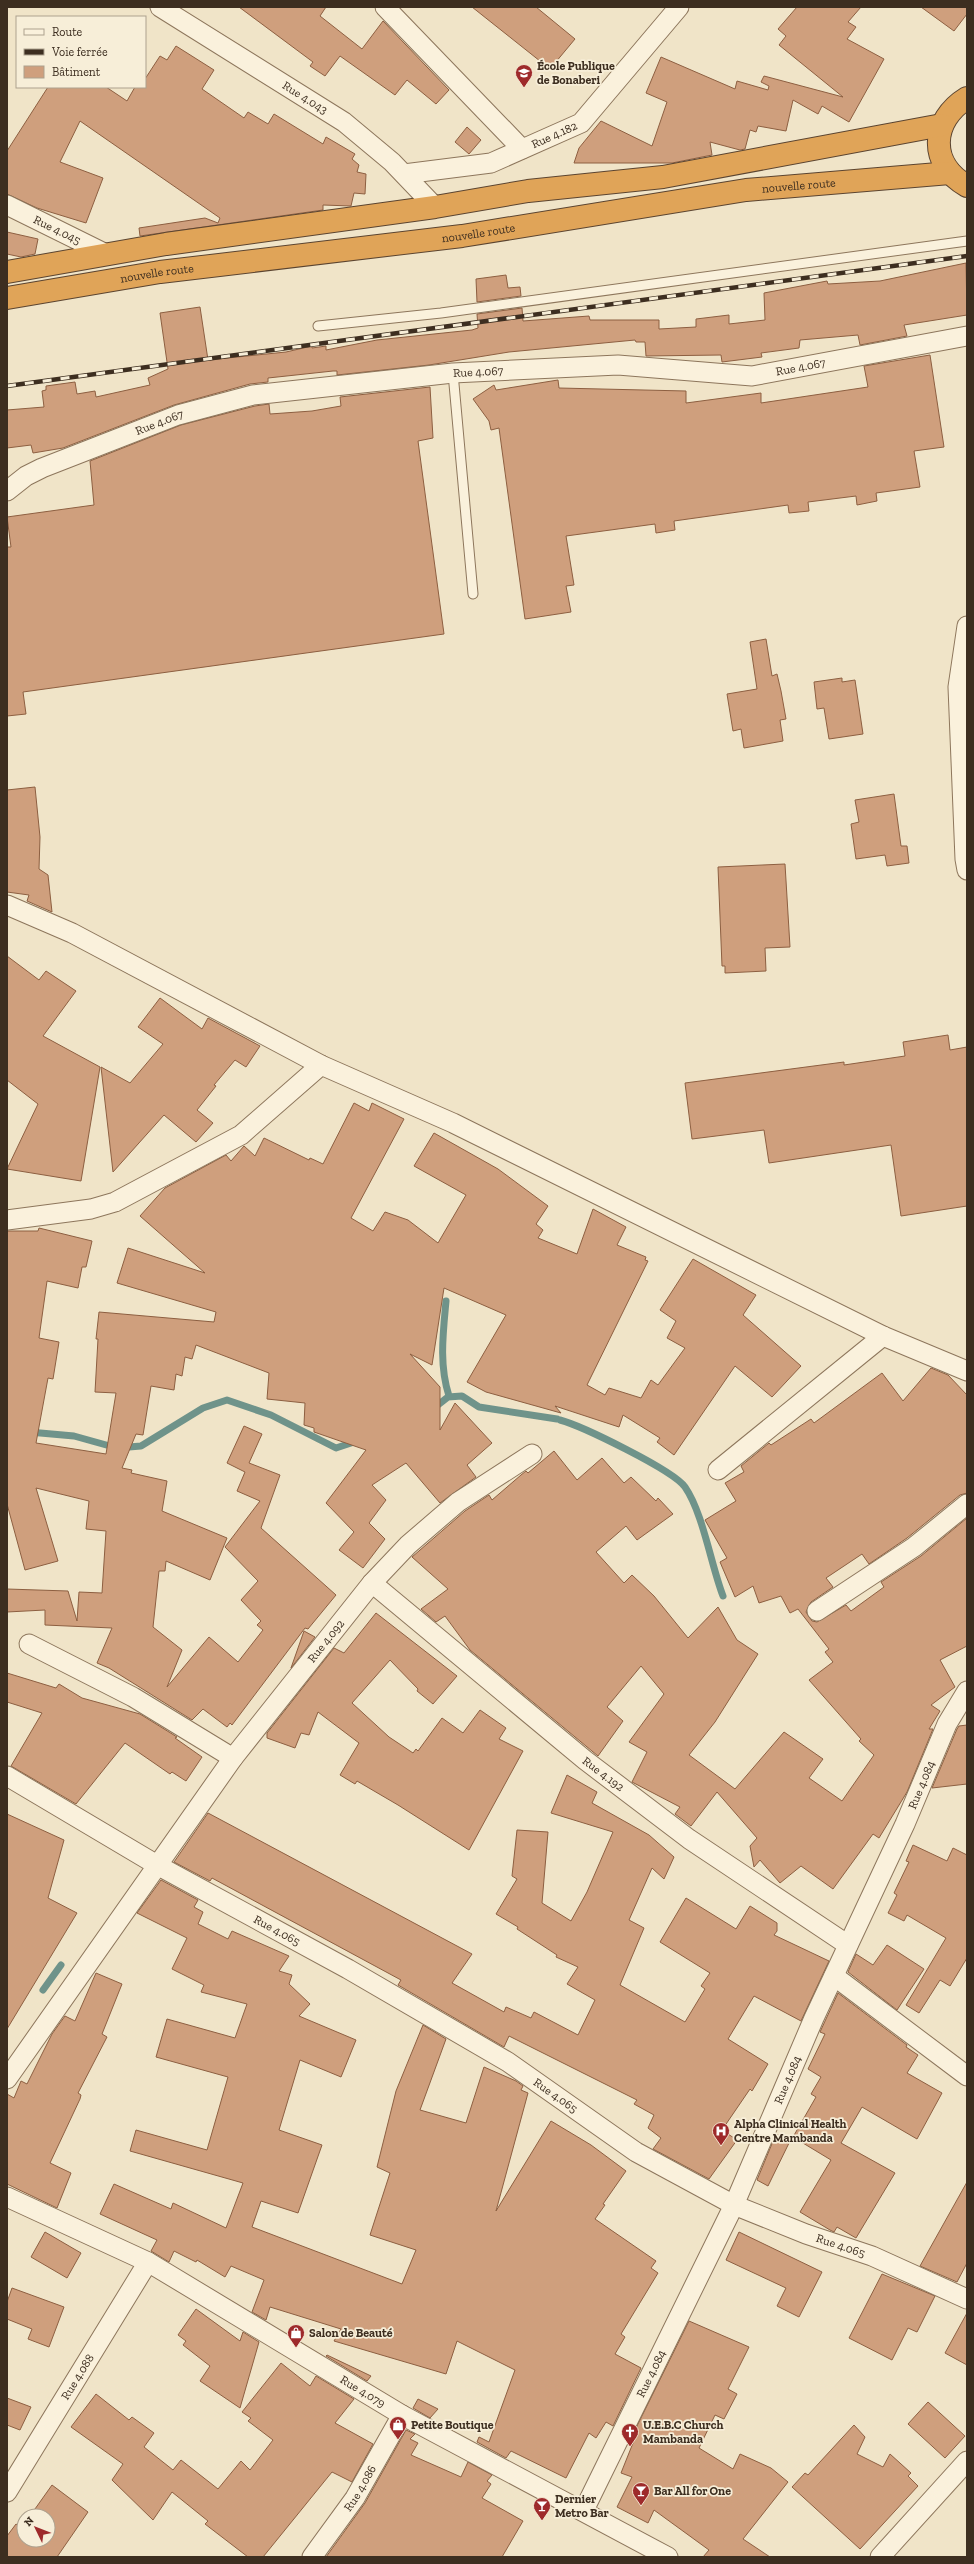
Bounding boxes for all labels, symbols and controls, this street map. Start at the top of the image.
legend [16,16,146,88]
text: Route [52,25,83,39]
text: Voie ferrée [51,45,108,59]
place label: École Publique de Bonaberi [537,59,615,87]
school or university icon: École Publique de Bonaberi [514,63,534,88]
text: Bâtiment [52,65,101,79]
street label: Rue 4.043 [280,78,330,117]
street label: Rue 4.182 [529,119,579,151]
street label: nouvelle route [761,176,837,196]
street label: Rue 4.045 [31,212,83,247]
street label: nouvelle route [441,220,516,245]
street label: nouvelle route [119,261,195,286]
street label: Rue 4.067 [775,355,827,378]
street label: Rue 4.067 [453,364,504,380]
street label: Rue 4.067 [133,407,185,438]
street label: Rue 4.092 [305,1617,347,1665]
street label: Rue 4.192 [580,1754,627,1794]
street label: Rue 4.084 [905,1758,938,1811]
street label: Rue 4.065 [251,1912,303,1949]
street label: Rue 4.084 [771,2053,804,2106]
street label: Rue 4.065 [531,2075,580,2116]
place label: Alpha Clinical Health Centre Mambanda [734,2117,847,2145]
hospital icon: Alpha Clinical Health Centre Mambanda [711,2121,731,2146]
street label: Rue 4.065 [814,2231,867,2260]
shop icon: Salon de Beauté [286,2323,306,2348]
place label: Salon de Beauté [309,2326,393,2340]
street label: Rue 4.084 [633,2347,669,2400]
street label: Rue 4.088 [58,2351,97,2402]
street label: Rue 4.079 [338,2372,388,2410]
shop icon: Petite Boutique [388,2415,408,2440]
place label: Petite Boutique [411,2418,494,2432]
place label: U.E.B.C Church Mambanda [643,2418,723,2446]
church icon: U.E.B.C Church Mambanda [620,2422,640,2447]
street label: Rue 4.086 [341,2463,379,2514]
bar icon: Bar All for One [631,2481,651,2506]
place label: Bar All for One [654,2484,731,2498]
place label: Dernier Metro Bar [555,2492,609,2520]
bar icon: Dernier Metro Bar [532,2496,552,2521]
north arrow [16,2508,56,2548]
text: N [21,2514,37,2529]

